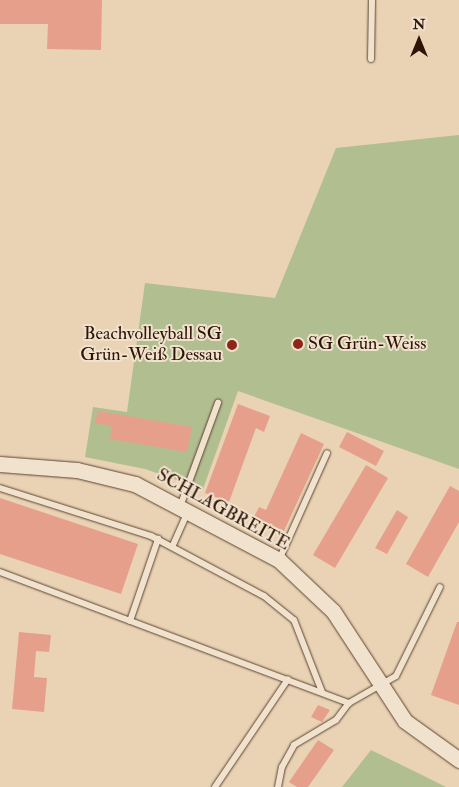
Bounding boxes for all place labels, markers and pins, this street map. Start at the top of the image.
place label: Beachvolleyball SG Grün-Weiß Dessau [80,324,222,366]
place label: SG Grün-Weiss [308,333,426,355]
marker: SG Grün-Weiss [292,338,304,350]
marker: Beachvolleyball SG Grün-Weiß Dessau [226,339,238,351]

